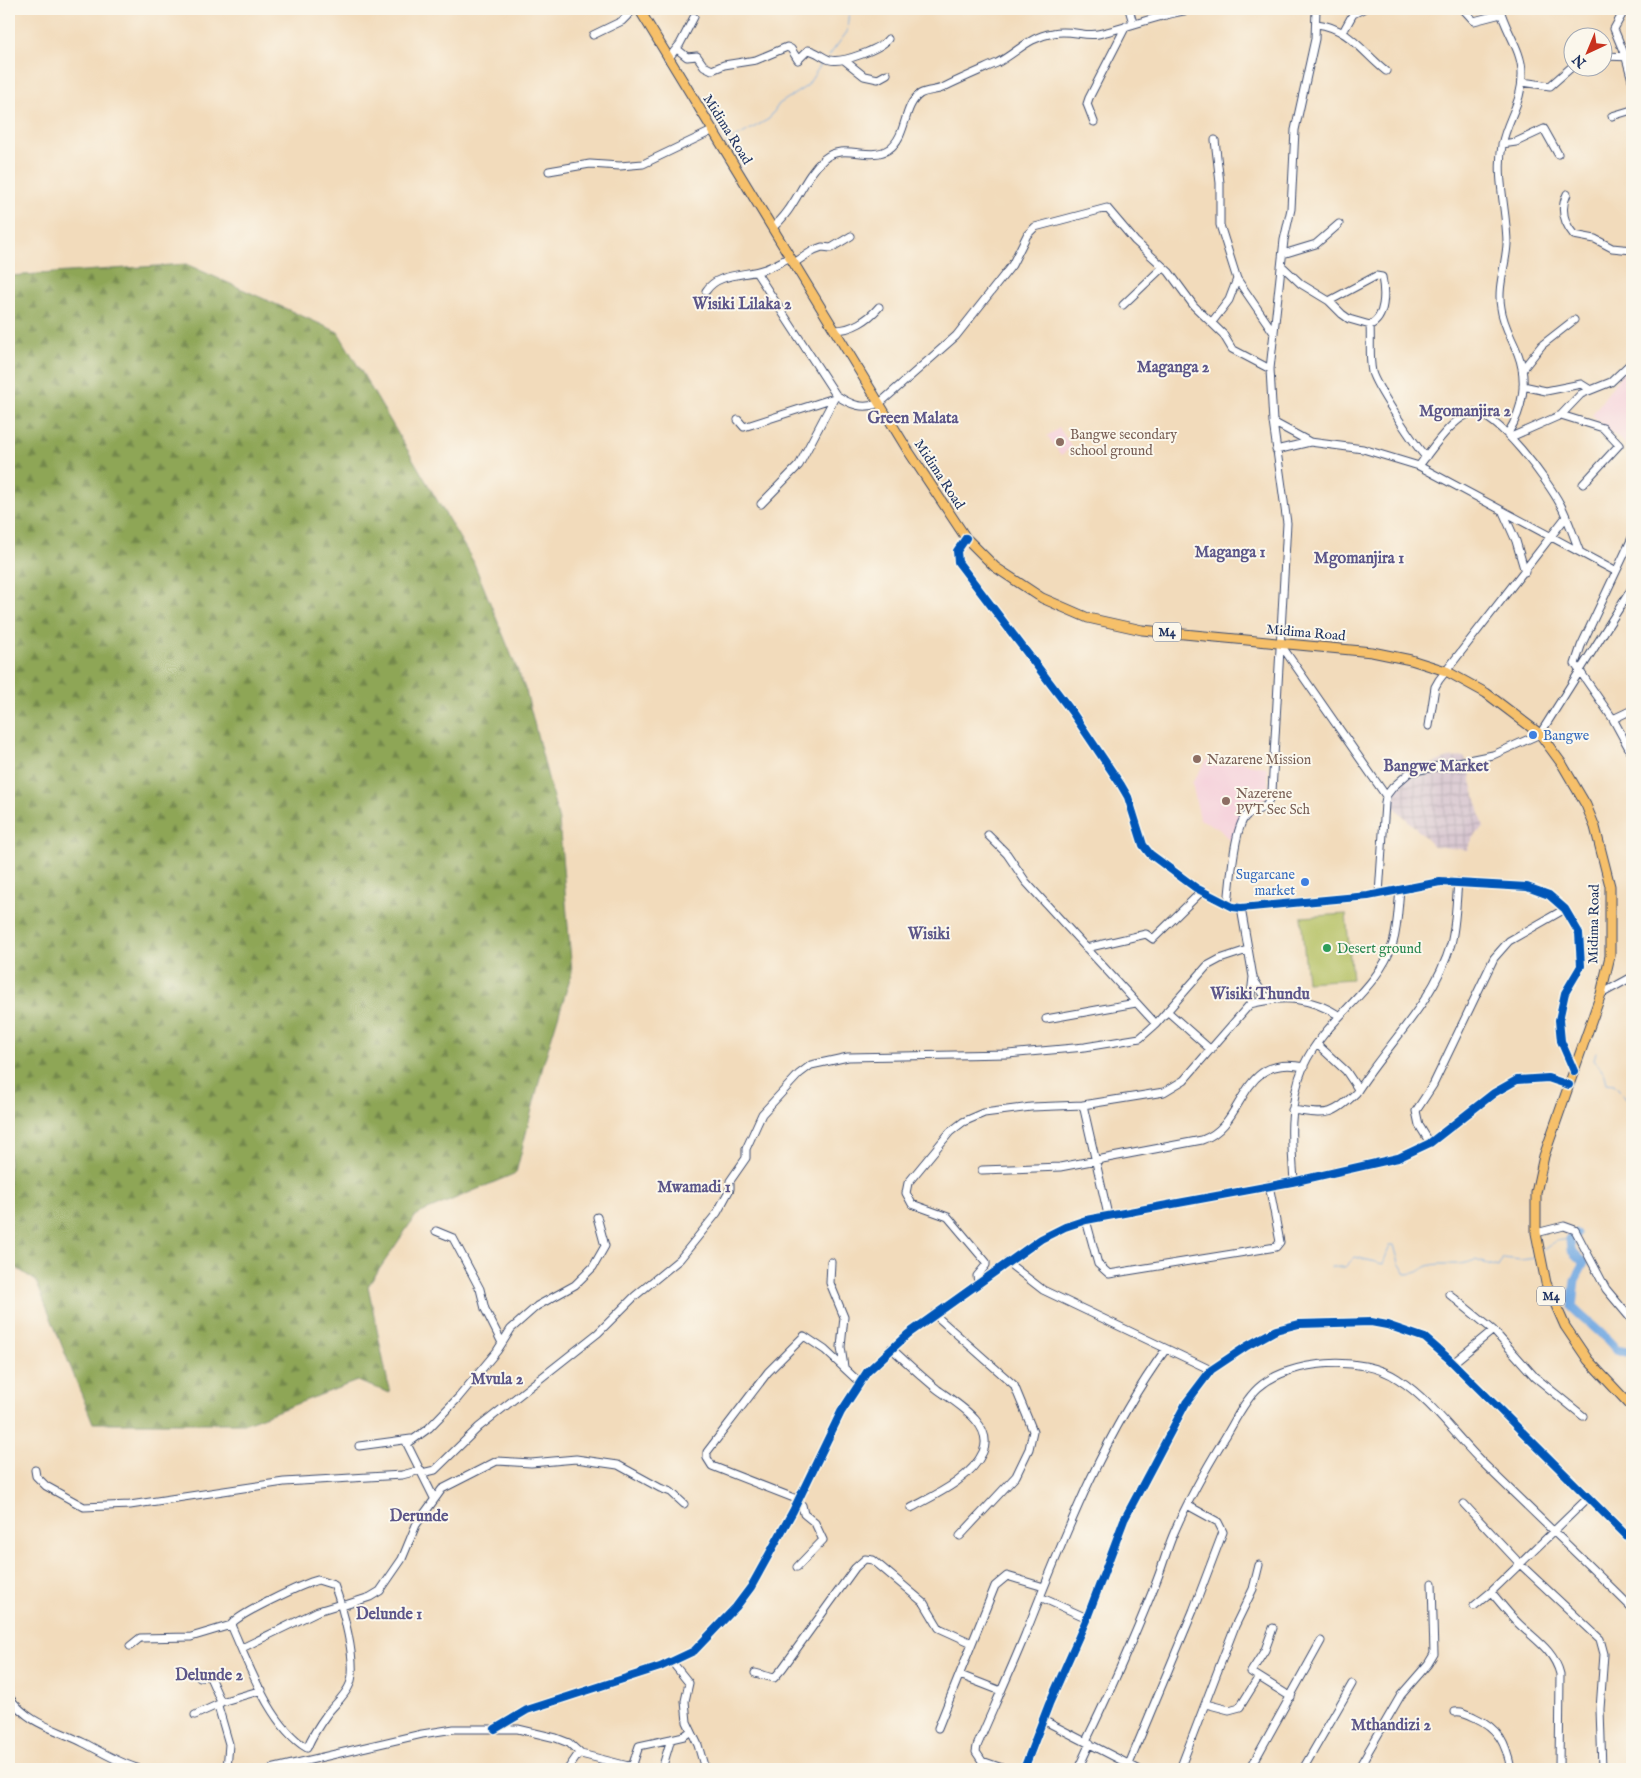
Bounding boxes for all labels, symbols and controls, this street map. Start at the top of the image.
north arrow [1564,28,1614,78]
text: N [1569,50,1591,72]
street label: Midima Road [698,91,756,169]
district label: Wisiki Lilaka 2 [691,295,792,315]
district label: Maganga 2 [1137,358,1210,378]
district label: Mgomanjira 2 [1419,402,1511,422]
district label: Green Malata [868,409,960,429]
place label: Bangwe secondary school ground [1070,426,1177,460]
street label: Midima Road [910,436,969,513]
marker: Bangwe secondary school ground [1054,436,1066,448]
district label: Maganga 1 [1194,543,1266,563]
district label: Mgomanjira 1 [1314,549,1404,569]
street label: Midima Road [1265,621,1347,645]
road number: M4 [1153,622,1181,642]
place label: Bangwe [1543,727,1590,745]
marker: Bangwe [1527,729,1539,741]
place label: Nazarene Mission [1207,751,1312,769]
marker: Nazarene Mission [1191,753,1203,765]
district label: Bangwe Market [1383,757,1489,777]
place label: Nazerene PVT Sec Sch [1236,785,1311,819]
marker: Nazerene PVT Sec Sch [1220,795,1232,807]
place label: Sugarcane market [1236,866,1296,900]
marker: Sugarcane market [1299,876,1311,888]
street label: Midima Road [1584,884,1604,964]
district label: Wisiki [907,925,951,945]
place label: Desert ground [1337,940,1422,958]
marker: Desert ground [1321,942,1333,954]
district label: Wisiki Thundu [1209,985,1310,1005]
district label: Mwamadi 1 [657,1178,731,1198]
road number: M4 [1537,1286,1565,1305]
district label: Mvula 2 [471,1370,524,1390]
district label: Derunde [390,1507,449,1527]
district label: Delunde 1 [356,1605,422,1625]
district label: Delunde 2 [175,1666,244,1686]
district label: Mthandizi 2 [1351,1716,1431,1736]

